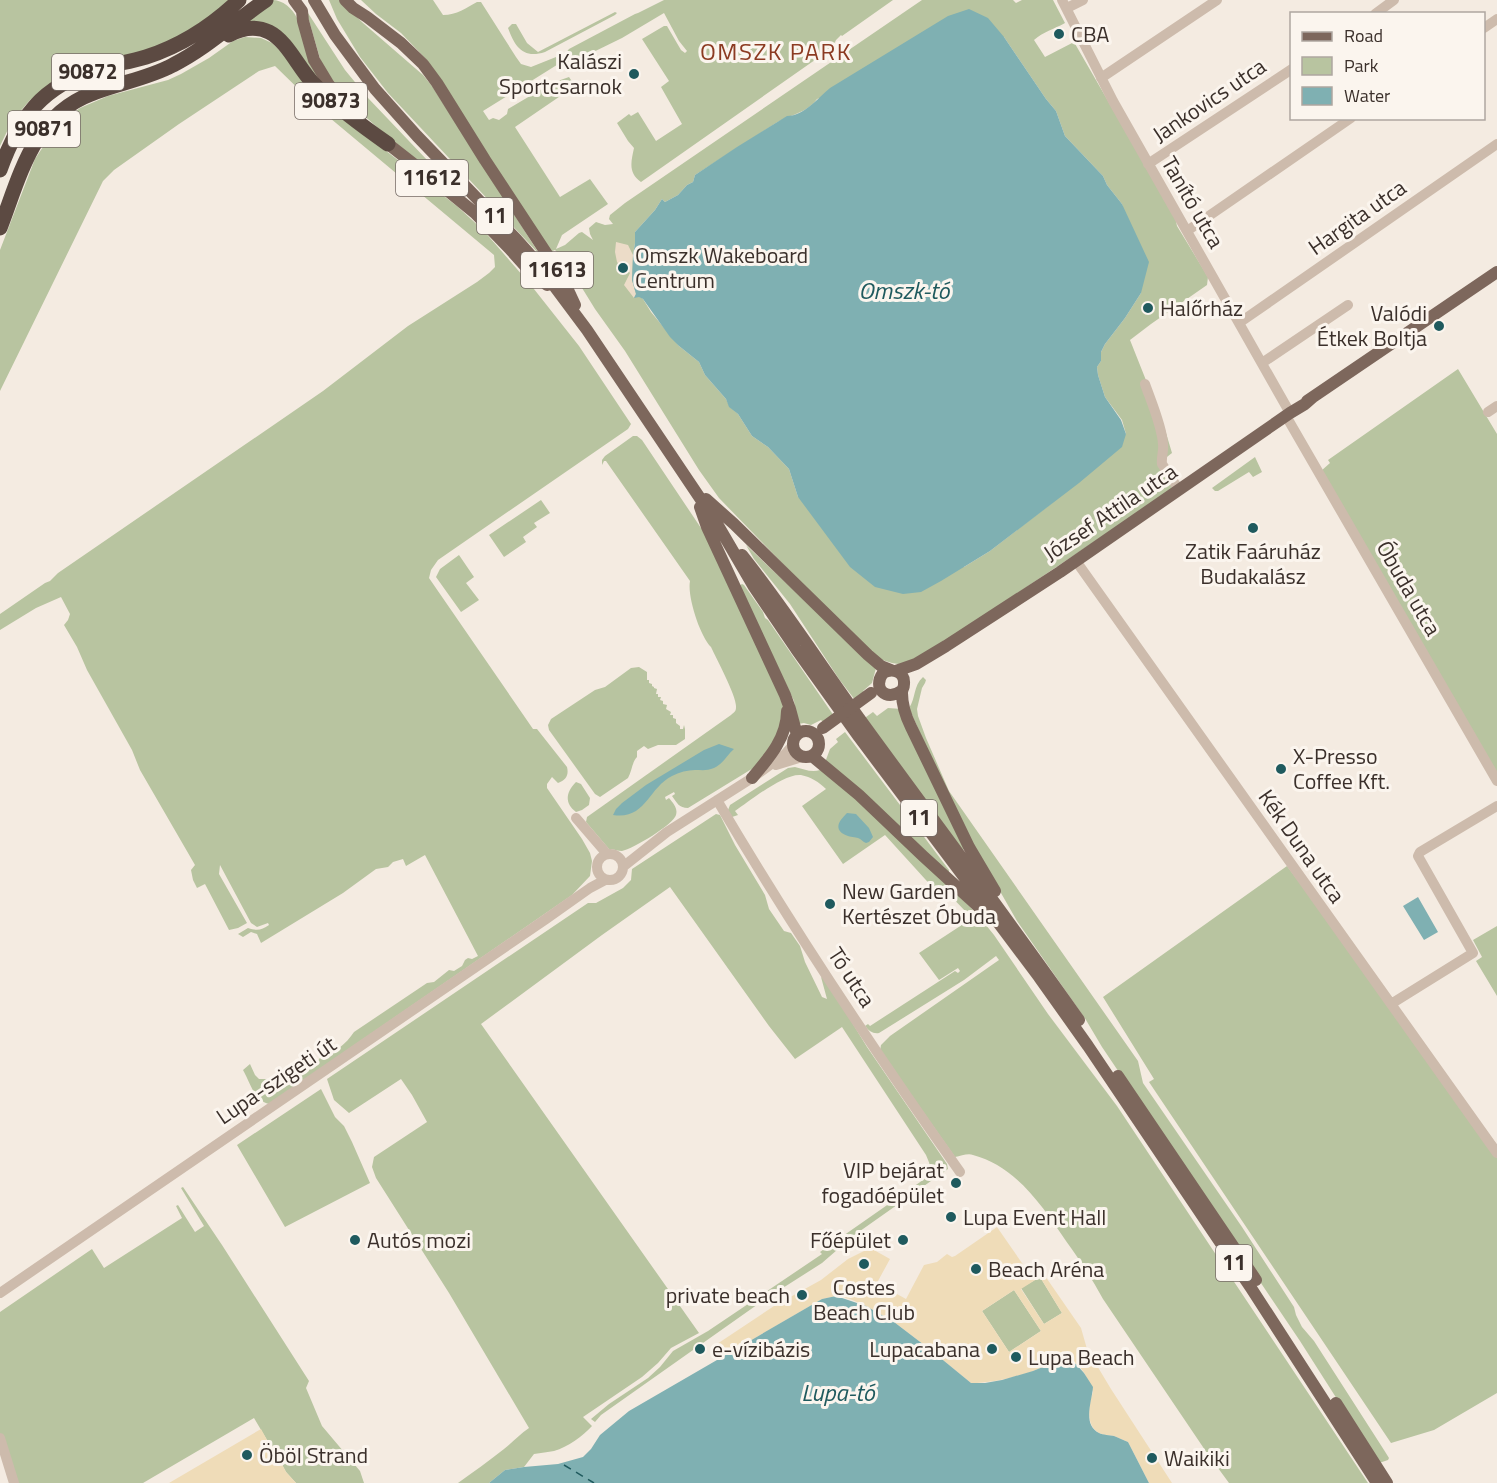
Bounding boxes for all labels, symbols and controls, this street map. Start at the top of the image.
legend [1290,12,1485,120]
place label: CBA [1071,17,1109,51]
text: Road [1344,22,1383,49]
marker: CBA [1052,27,1066,41]
district label: OMSZK PARK [700,33,852,69]
place label: Kalászi Sportcsarnok [499,44,622,103]
street label: Jankovics utca [1145,49,1273,151]
text: Park [1344,52,1379,79]
road number: 90872 [52,54,124,90]
marker: Kalászi Sportcsarnok [627,67,641,81]
text: Water [1344,82,1390,109]
road number: 90873 [295,83,367,119]
road number: 90871 [8,111,80,147]
street label: Tanító utca [1153,150,1233,254]
road number: 11612 [396,160,468,196]
street label: Hargita utca [1301,171,1413,263]
road number: 11 [477,198,513,234]
place label: Omszk Wakeboard Centrum [635,238,808,297]
road number: 11613 [521,252,593,288]
marker: Omszk Wakeboard Centrum [616,261,630,275]
water label: Omszk-tó [859,272,951,308]
place label: Halőrház [1160,291,1243,325]
place label: Valódi Étkek Boltja [1317,296,1427,355]
marker: Halőrház [1141,301,1155,315]
marker: Valódi Étkek Boltja [1432,319,1446,333]
street label: József Attila utca [1036,454,1184,570]
marker: Zatik Faáruház Budakalász [1246,521,1260,535]
place label: Zatik Faáruház Budakalász [1185,534,1321,593]
street label: Óbuda utca [1368,534,1450,642]
place label: X-Presso Coffee Kft. [1293,739,1390,798]
marker: X-Presso Coffee Kft. [1274,762,1288,776]
street label: Kék Duna utca [1250,782,1354,910]
road number: 11 [901,800,937,836]
place label: New Garden Kertészet Óbuda [842,874,996,933]
marker: New Garden Kertészet Óbuda [823,897,837,911]
street label: Tó utca [820,940,884,1014]
street label: Lupa-szigeti út [209,1027,343,1133]
place label: VIP bejárat fogadóépület [821,1153,944,1212]
marker: VIP bejárat fogadóépület [949,1176,963,1190]
place label: Lupa Event Hall [963,1200,1106,1234]
marker: Lupa Event Hall [944,1210,958,1224]
place label: Autós mozi [367,1223,471,1257]
place label: Főépület [810,1223,891,1257]
marker: Autós mozi [348,1233,362,1247]
marker: Főépület [896,1233,910,1247]
road number: 11 [1216,1245,1252,1281]
place label: Beach Aréna [988,1252,1104,1286]
marker: Costes Beach Club [857,1257,871,1271]
marker: Beach Aréna [969,1262,983,1276]
place label: Costes Beach Club [813,1270,915,1329]
place label: private beach [666,1278,790,1312]
marker: private beach [795,1288,809,1302]
place label: e-vízibázis [712,1332,810,1366]
place label: Lupacabana [869,1332,980,1366]
place label: Lupa Beach [1028,1340,1135,1374]
marker: e-vízibázis [693,1342,707,1356]
marker: Lupacabana [985,1342,999,1356]
marker: Lupa Beach [1009,1350,1023,1364]
water label: Lupa-tó [801,1374,876,1410]
place label: Öböl Strand [259,1438,368,1472]
place label: Waikiki [1164,1441,1230,1475]
marker: Öböl Strand [240,1448,254,1462]
marker: Waikiki [1145,1451,1159,1465]

